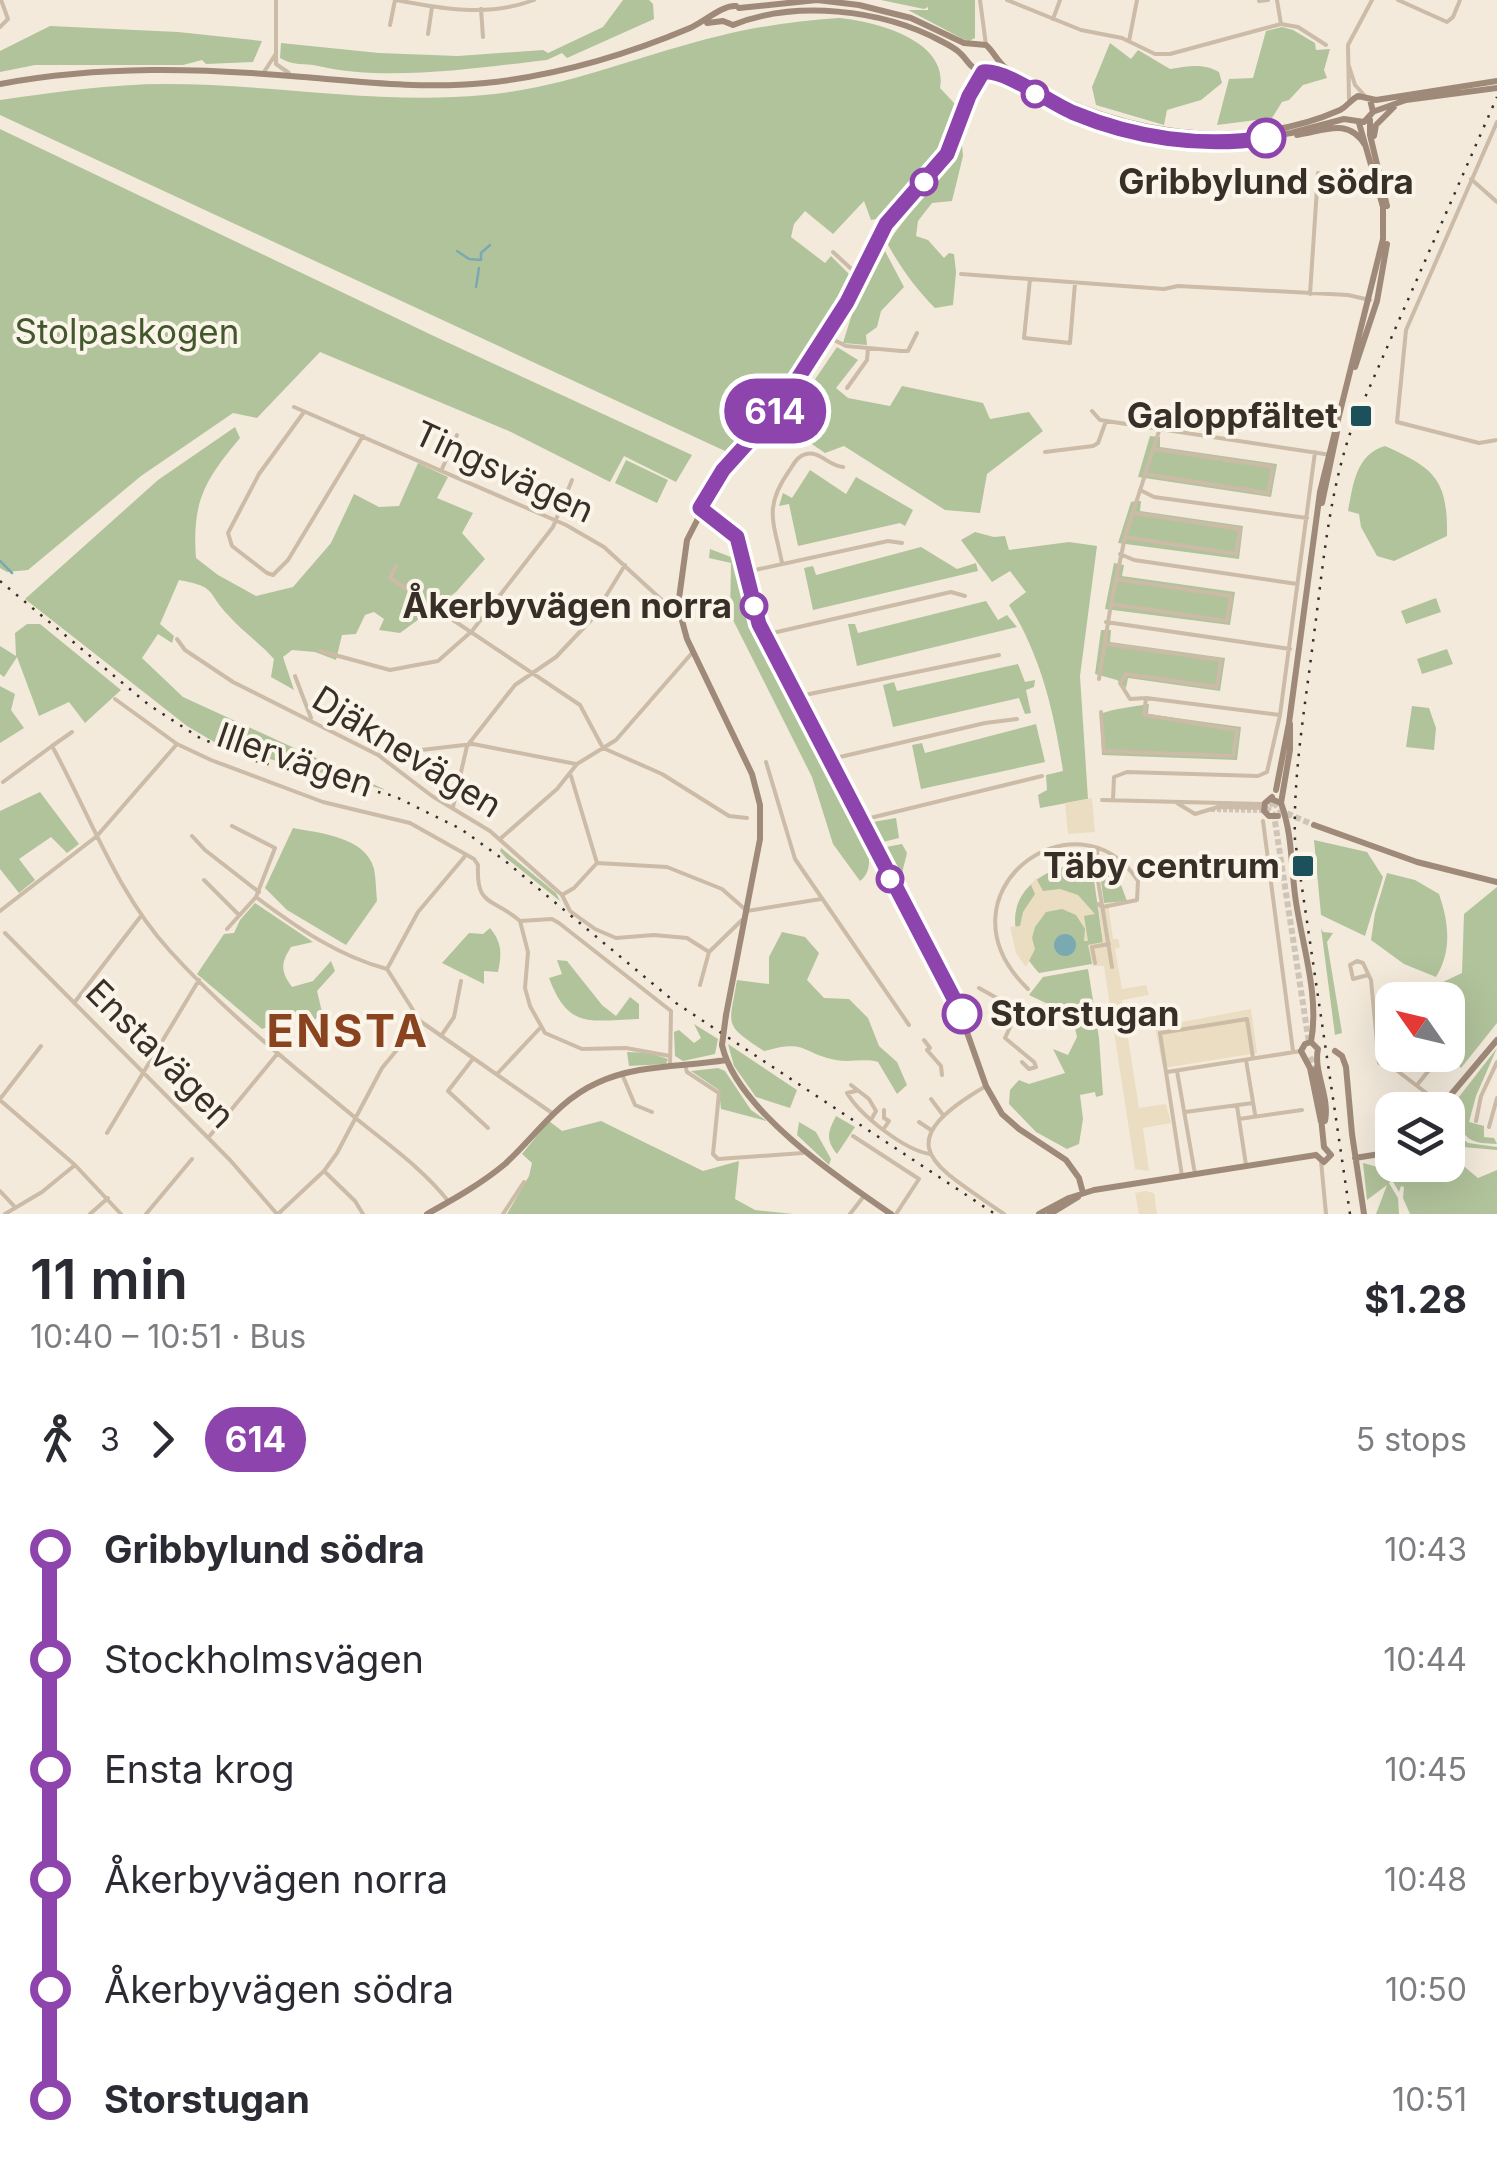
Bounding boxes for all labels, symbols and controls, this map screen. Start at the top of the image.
unlabelled marker [1022,81,1048,107]
marker: Gribbylund södra [1247,119,1285,157]
place label: Gribbylund södra [1118,160,1414,202]
unlabelled marker [911,169,937,195]
park label: Stolpaskogen [15,310,239,352]
line badge: 614 [718,378,832,444]
text: 614 [744,390,806,432]
place label: Galoppfältet [1127,394,1338,436]
marker: Galoppfältet [1348,403,1374,429]
street label: Tingsvägen [408,411,601,531]
place label: Åkerbyvägen norra [402,582,732,626]
marker: Åkerbyvägen norra [741,593,767,619]
street label: Djäknevägen [305,676,510,826]
street label: Illervägen [212,713,379,805]
place label: Täby centrum [1043,844,1280,886]
marker: Täby centrum [1290,853,1316,879]
unlabelled marker [877,866,903,892]
street label: Enstavägen [78,970,244,1136]
north arrow [1375,982,1465,1072]
map controls [1375,982,1465,1182]
place label: Storstugan [990,992,1180,1034]
marker: Storstugan [943,995,981,1033]
district label: ENSTA [266,1003,430,1058]
button: layers [1375,1092,1465,1182]
text: 11 min [30,1246,188,1312]
text: $1.28 [1364,1276,1467,1322]
text: 10:40 – 10:51 · Bus [30,1317,306,1356]
icon: walk [30,1412,85,1467]
icon: forward [135,1412,190,1467]
text: 614 [225,1418,286,1460]
text: 3 [100,1420,120,1459]
text: 5 stops [1356,1420,1467,1459]
text: Gribbylund södra [104,1526,425,1572]
text: 10:43 [1384,1530,1467,1569]
text: Stockholmsvägen [104,1636,424,1682]
text: 10:44 [1383,1640,1467,1679]
text: Ensta krog [104,1746,295,1792]
text: 10:45 [1384,1750,1467,1789]
text: Åkerbyvägen norra [104,1856,448,1902]
text: 10:48 [1384,1860,1467,1899]
text: Åkerbyvägen södra [104,1966,454,2012]
text: 10:50 [1385,1970,1467,2009]
text: Storstugan [104,2076,310,2122]
text: 10:51 [1392,2080,1467,2119]

